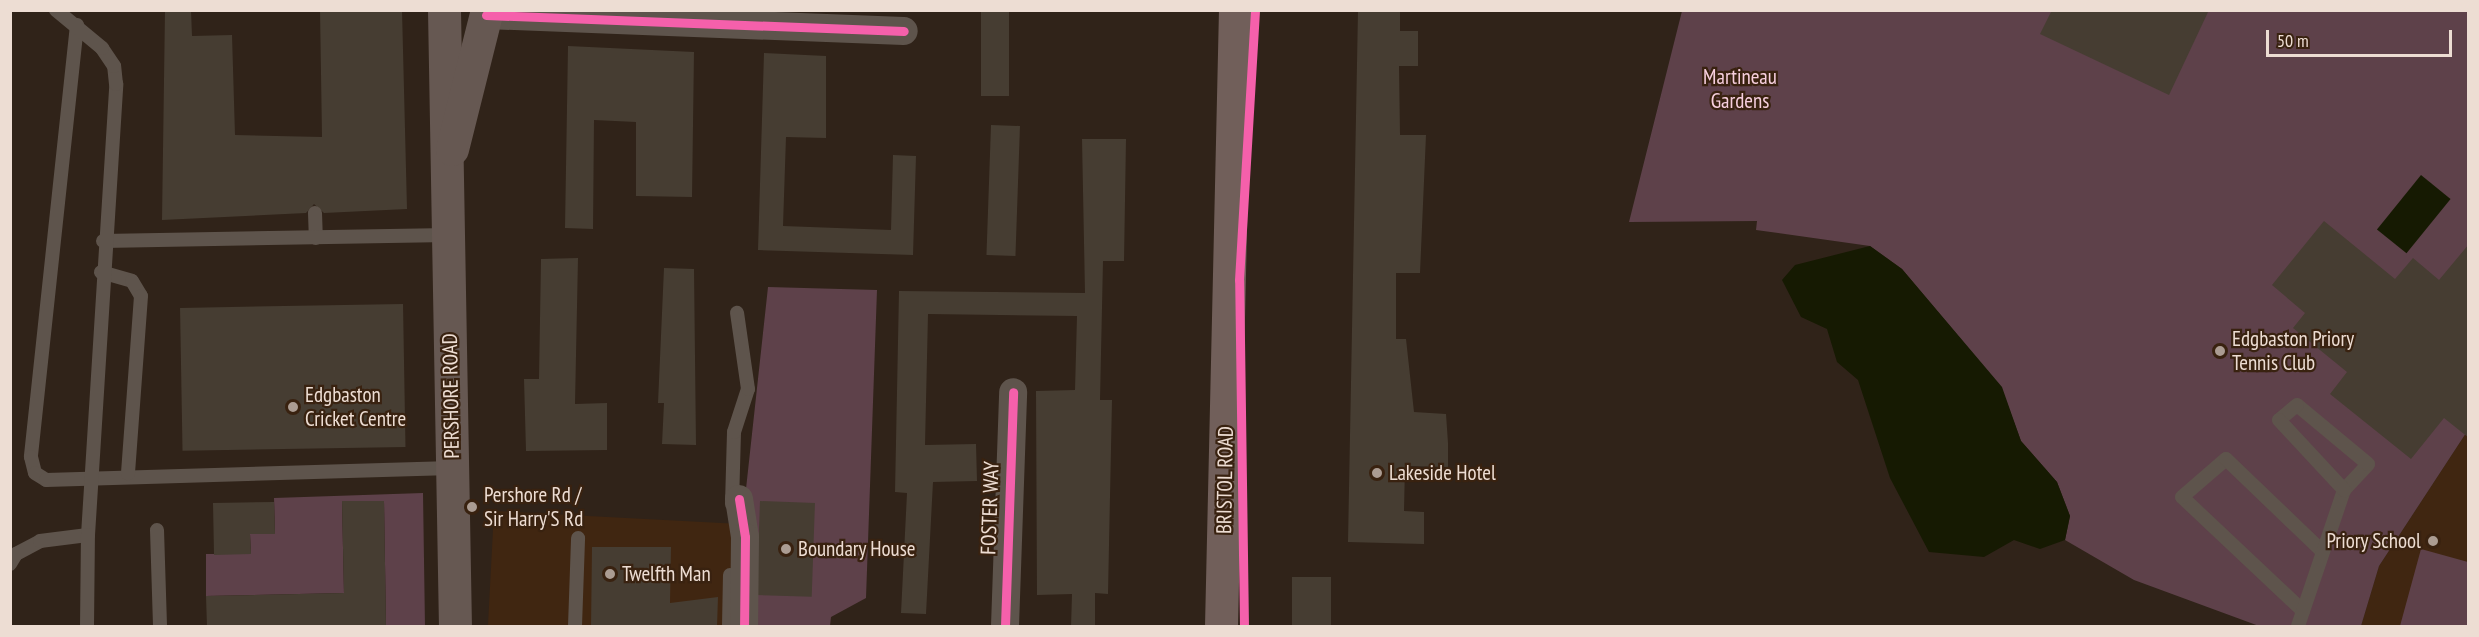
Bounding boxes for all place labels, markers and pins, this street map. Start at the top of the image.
place label: Edgbaston Priory Tennis Club [2232,326,2354,376]
marker: Edgbaston Priory Tennis Club [2213,344,2227,358]
place label: Edgbaston Cricket Centre [305,382,406,432]
marker: Edgbaston Cricket Centre [286,400,300,414]
place label: Lakeside Hotel [1389,460,1496,486]
marker: Lakeside Hotel [1370,466,1384,480]
place label: Pershore Rd / Sir Harry'S Rd [484,482,583,532]
marker: Pershore Rd / Sir Harry'S Rd [465,500,479,514]
place label: Priory School [2326,528,2421,554]
marker: Priory School [2426,534,2440,548]
place label: Boundary House [798,536,916,562]
marker: Boundary House [779,542,793,556]
place label: Twelfth Man [622,561,711,587]
marker: Twelfth Man [603,567,617,581]

